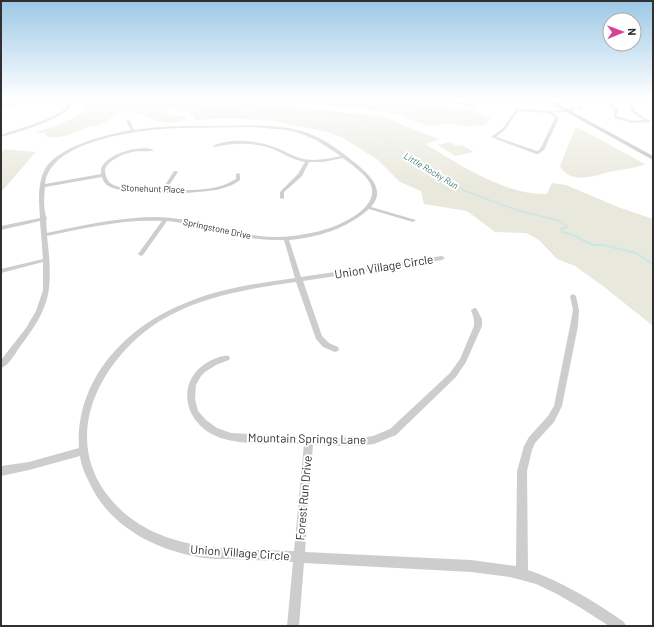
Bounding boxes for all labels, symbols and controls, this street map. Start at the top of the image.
north arrow [602,12,642,52]
text: N [626,28,639,36]
water label: Little Rocky Run [402,150,461,191]
street label: Stonehunt Place [121,182,185,195]
street label: Springstone Drive [182,216,252,241]
street label: Union Village Circle [333,251,434,281]
street label: Mountain Springs Lane [248,430,366,446]
street label: Forest Run Drive [292,455,314,541]
street label: Union Village Circle [190,542,290,562]

